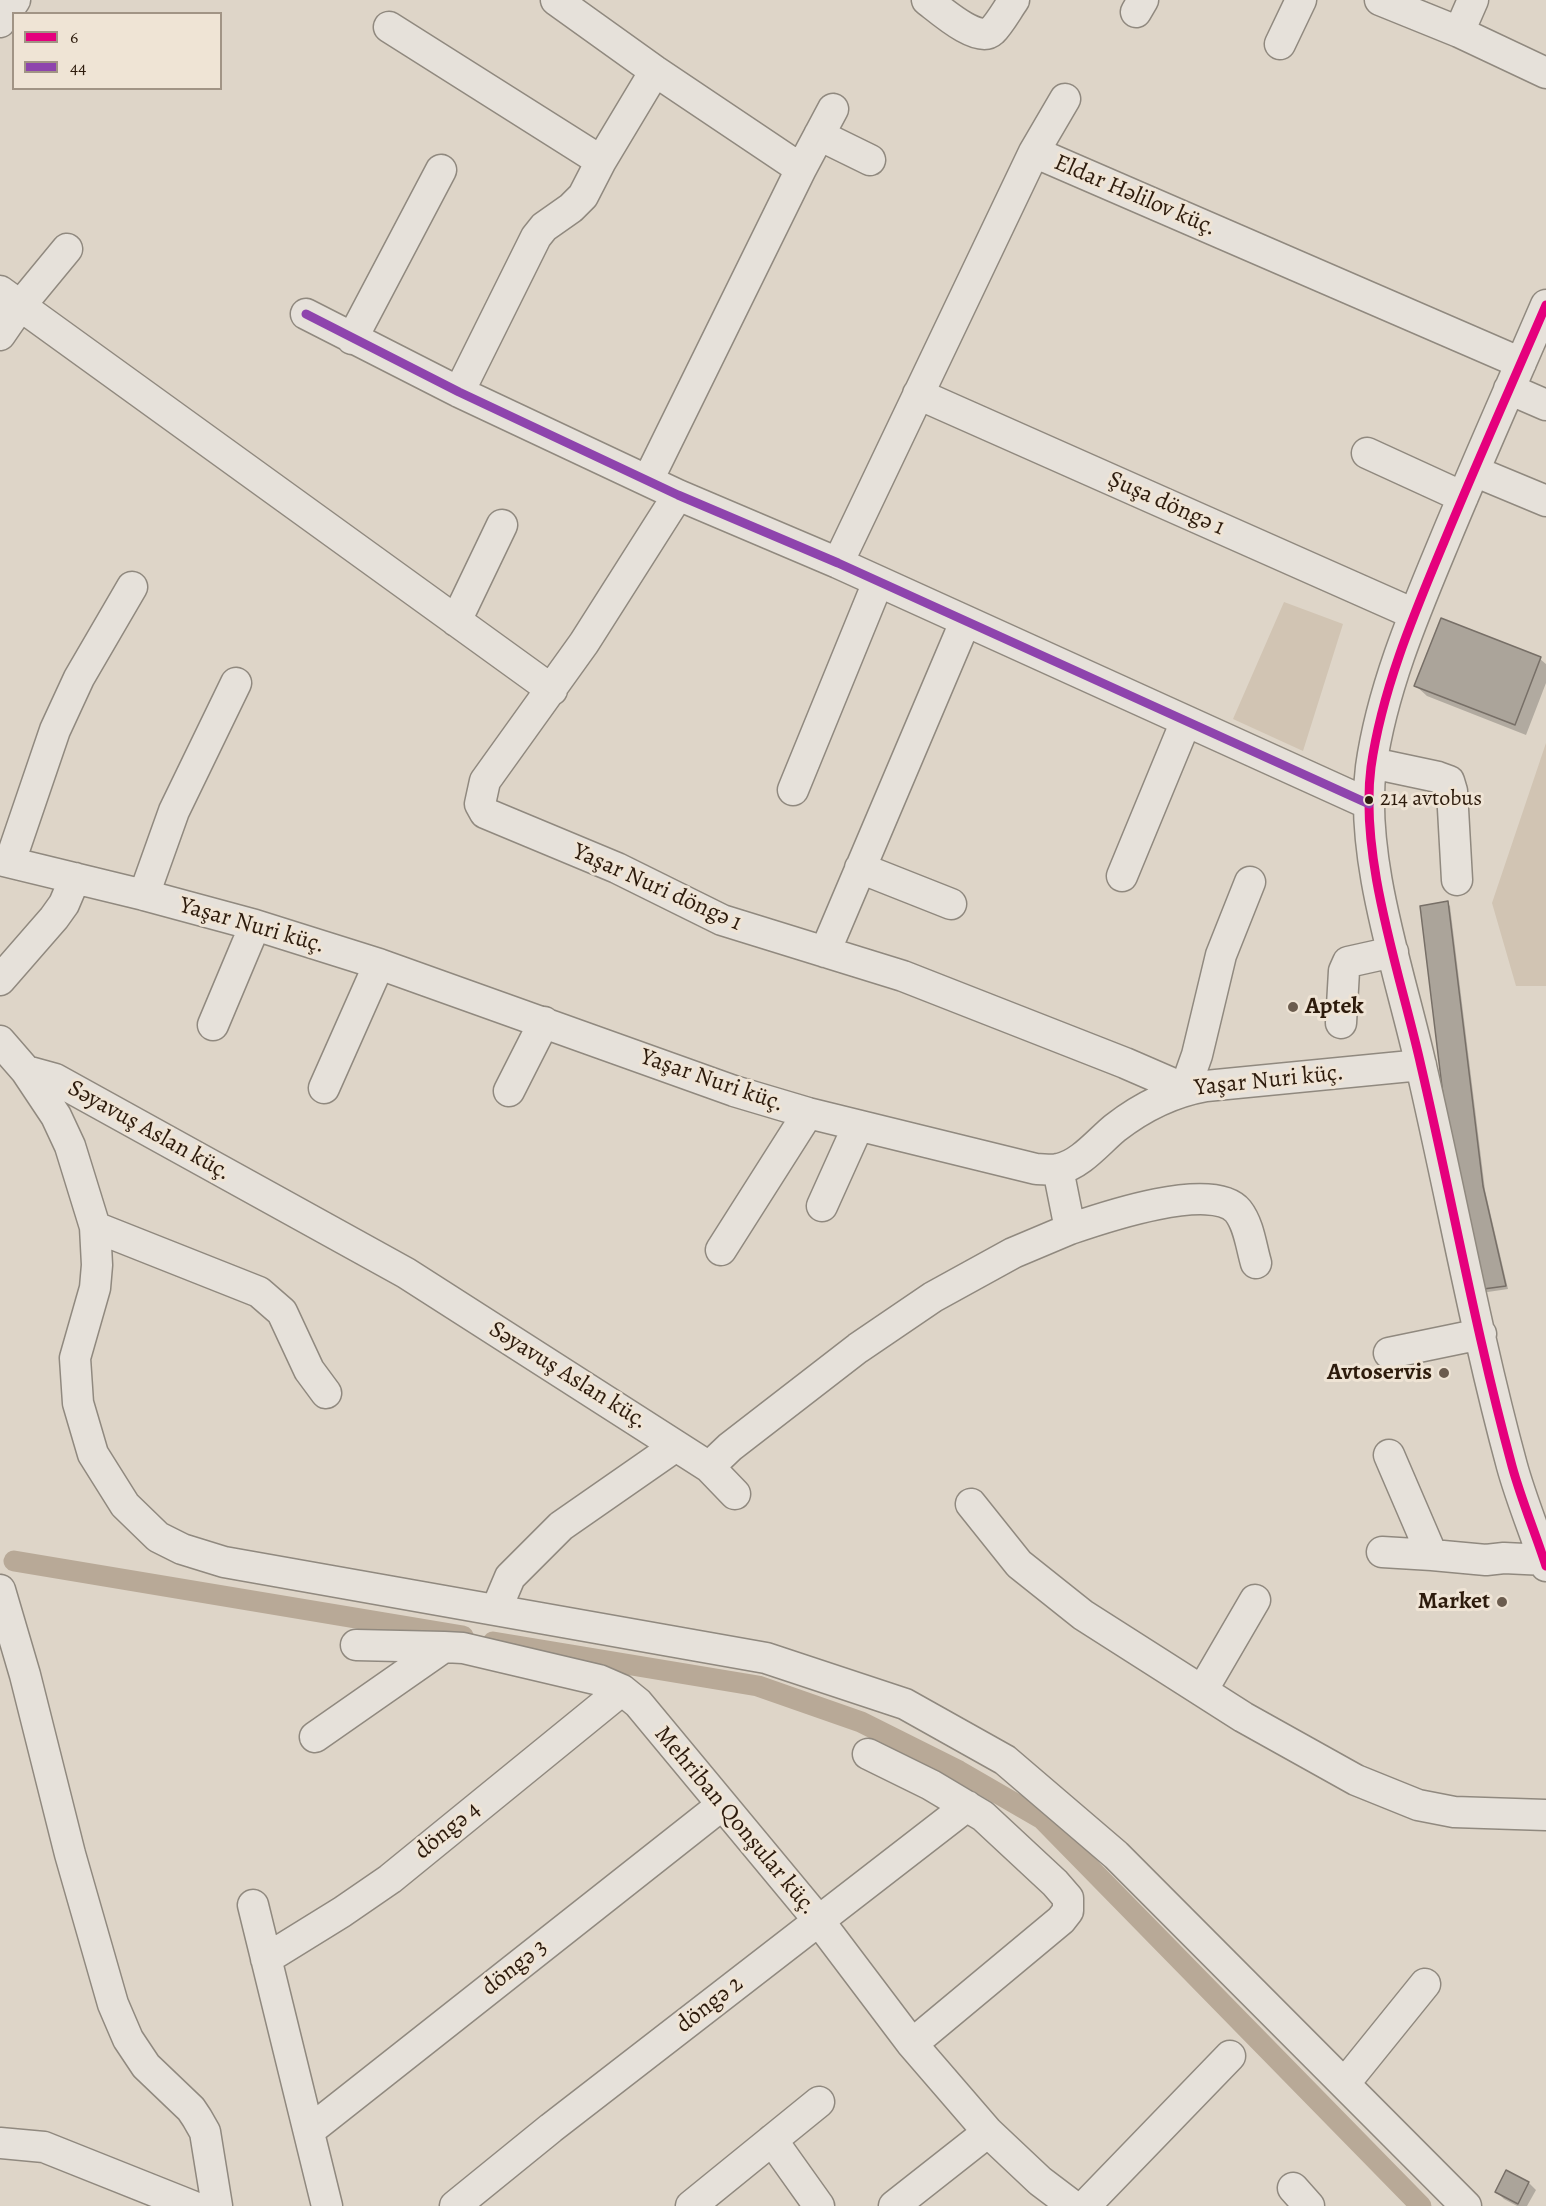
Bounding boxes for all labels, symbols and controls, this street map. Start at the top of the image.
legend [12,12,222,90]
text: 6 [70,25,78,49]
text: 44 [70,55,86,79]
street label: Eldar Həlilov küç. [1049,149,1221,243]
street label: Şuşa döngə 1 [1103,465,1229,543]
place label: 214 avtobus [1380,787,1482,813]
marker: 214 avtobus [1363,794,1375,806]
street label: Yaşar Nuri döngə 1 [568,838,746,938]
street label: Yaşar Nuri küç. [176,891,328,961]
place label: Aptek [1305,993,1364,1021]
marker: Aptek [1286,1000,1300,1014]
street label: Yaşar Nuri küç. [636,1043,788,1119]
street label: Yaşar Nuri küç. [1193,1059,1345,1103]
street label: Səyavuş Aslan küç. [62,1074,236,1188]
street label: Səyavuş Aslan küç. [483,1316,653,1436]
place label: Avtoservis [1327,1359,1432,1387]
marker: Avtoservis [1437,1366,1451,1380]
place label: Market [1418,1588,1490,1616]
marker: Market [1495,1595,1509,1609]
street label: Mehriban Qonşular küç. [648,1721,822,1921]
street label: döngə 4 [409,1796,487,1866]
street label: döngə 3 [476,1933,554,2003]
street label: döngə 2 [671,1970,749,2040]

